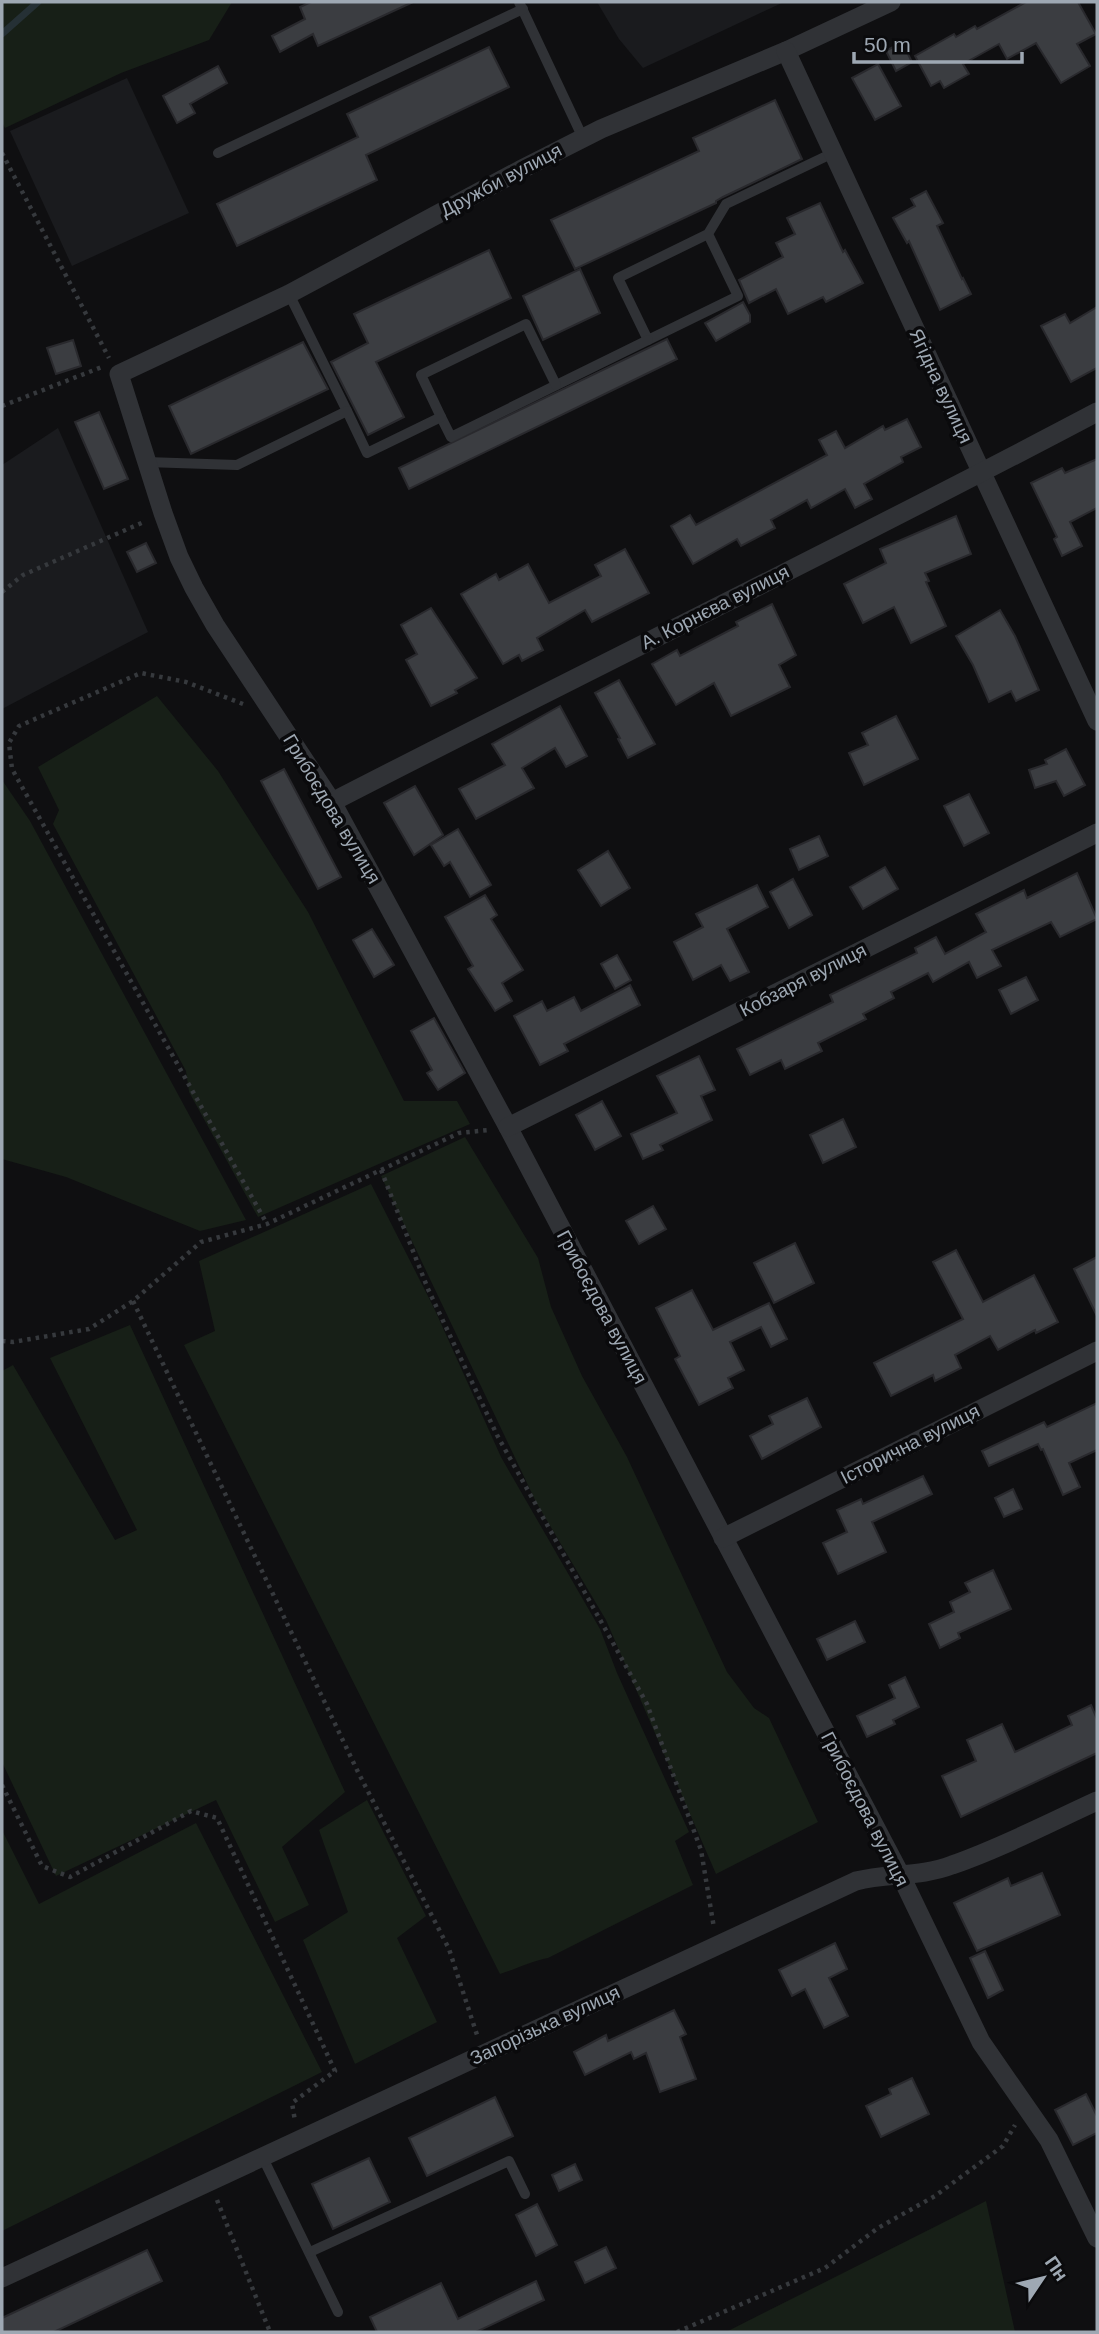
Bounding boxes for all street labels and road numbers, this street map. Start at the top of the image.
street label: Дружби вулиця [437,139,565,221]
street label: Ягідна вулиця [905,325,977,447]
street label: А. Корнєва вулиця [638,561,792,653]
street label: Грибоєдова вулиця [279,730,385,888]
street label: Кобзаря вулиця [736,939,870,1021]
street label: Грибоєдова вулиця [553,1227,651,1387]
street label: Історична вулиця [837,1400,983,1488]
street label: Грибоєдова вулиця [817,1728,913,1890]
street label: Запорізька вулиця [467,1981,623,2069]

